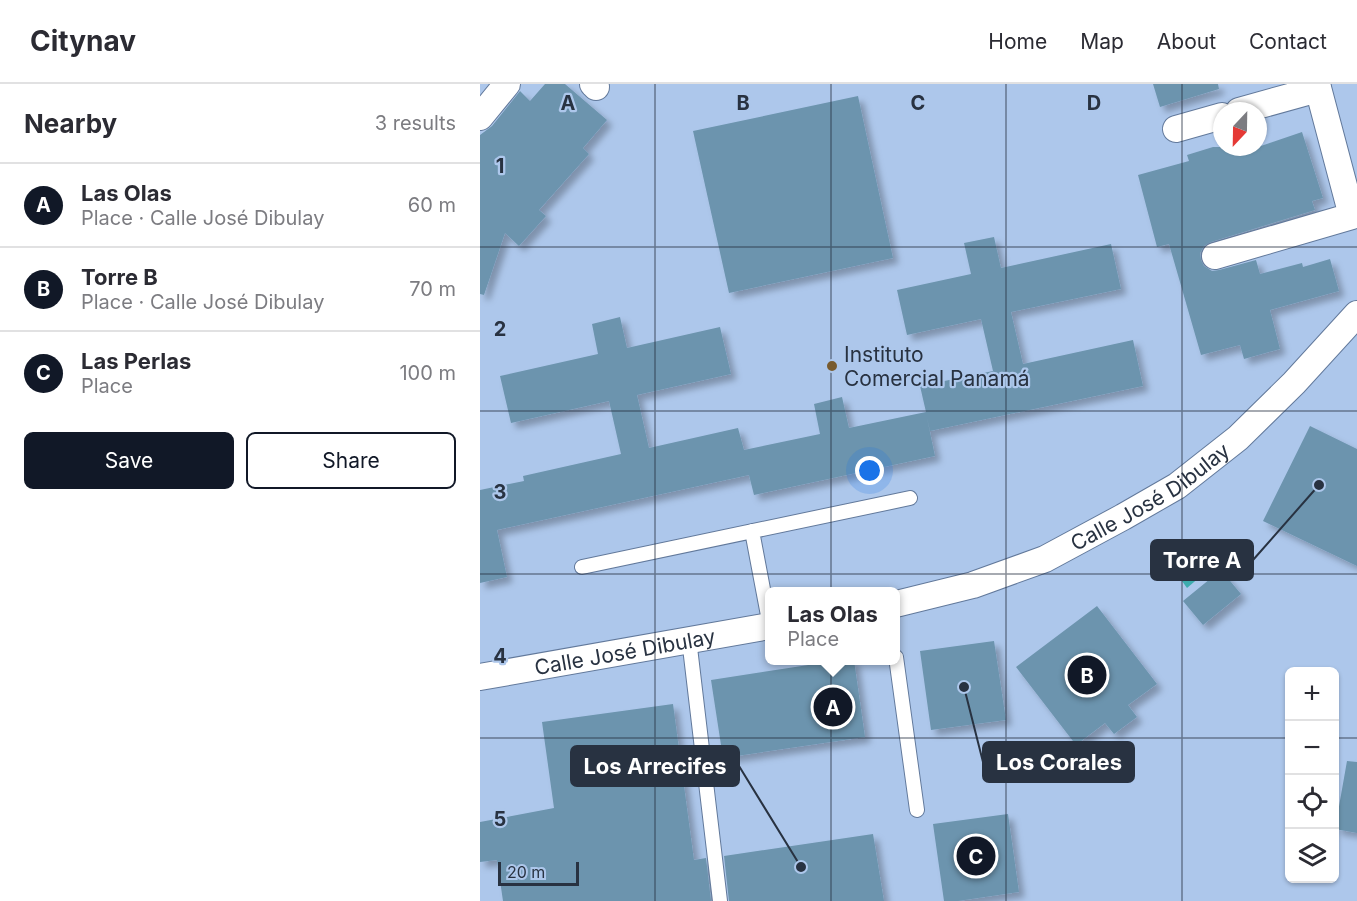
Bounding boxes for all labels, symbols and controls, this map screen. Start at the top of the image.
text: Citynav [30,24,136,58]
text: Home [988,29,1047,54]
text: Map [1080,29,1124,54]
text: About [1157,29,1216,54]
text: Contact [1249,29,1327,54]
text: A [561,91,576,115]
text: B [736,91,750,115]
text: C [911,91,925,115]
text: D [1087,91,1101,115]
north arrow [1213,102,1267,156]
text: Nearby [24,108,117,139]
text: 3 results [375,111,456,135]
text: 1 [496,154,504,178]
text: Las Olas [81,180,172,206]
text: A [36,193,51,217]
text: 60 m [408,193,456,217]
text: Place · Calle José Dibulay [81,206,324,230]
text: Torre B [81,264,158,290]
text: B [37,277,50,301]
text: 70 m [409,277,456,301]
text: Place · Calle José Dibulay [81,290,324,314]
text: 2 [494,317,506,341]
place label: Instituto Comercial Panamá [844,342,1030,391]
text: Las Perlas [81,348,191,374]
marker: Instituto Comercial Panamá [825,359,839,373]
text: C [36,361,51,385]
text: 100 m [399,361,456,385]
text: Place [81,374,133,398]
button: Save [24,432,234,489]
button: Share [246,432,456,489]
street label: Calle José Dibulay [1066,437,1234,556]
your location [855,456,884,485]
text: 3 [494,480,506,504]
callout: Torre A [1151,540,1253,580]
text: Torre A [1163,547,1241,573]
popup [765,587,900,665]
text: Las Olas [787,601,878,627]
street label: Calle José Dibulay [532,623,717,680]
text: Place [787,627,839,651]
text: 4 [493,644,507,668]
pin: B [1068,652,1106,698]
map controls [1285,667,1339,883]
button: + [1285,667,1339,721]
pin: A [814,684,852,730]
button: − [1285,721,1339,775]
callout: Los Corales [983,742,1134,782]
callout: Los Arrecifes [571,746,739,786]
text: Los Corales [996,749,1122,775]
text: Los Arrecifes [583,753,727,779]
button: locate [1285,775,1339,829]
text: 5 [494,807,506,831]
button: layers [1285,829,1339,883]
pin: C [956,834,996,878]
scale bar [498,859,579,886]
text: 20 m [507,862,545,882]

